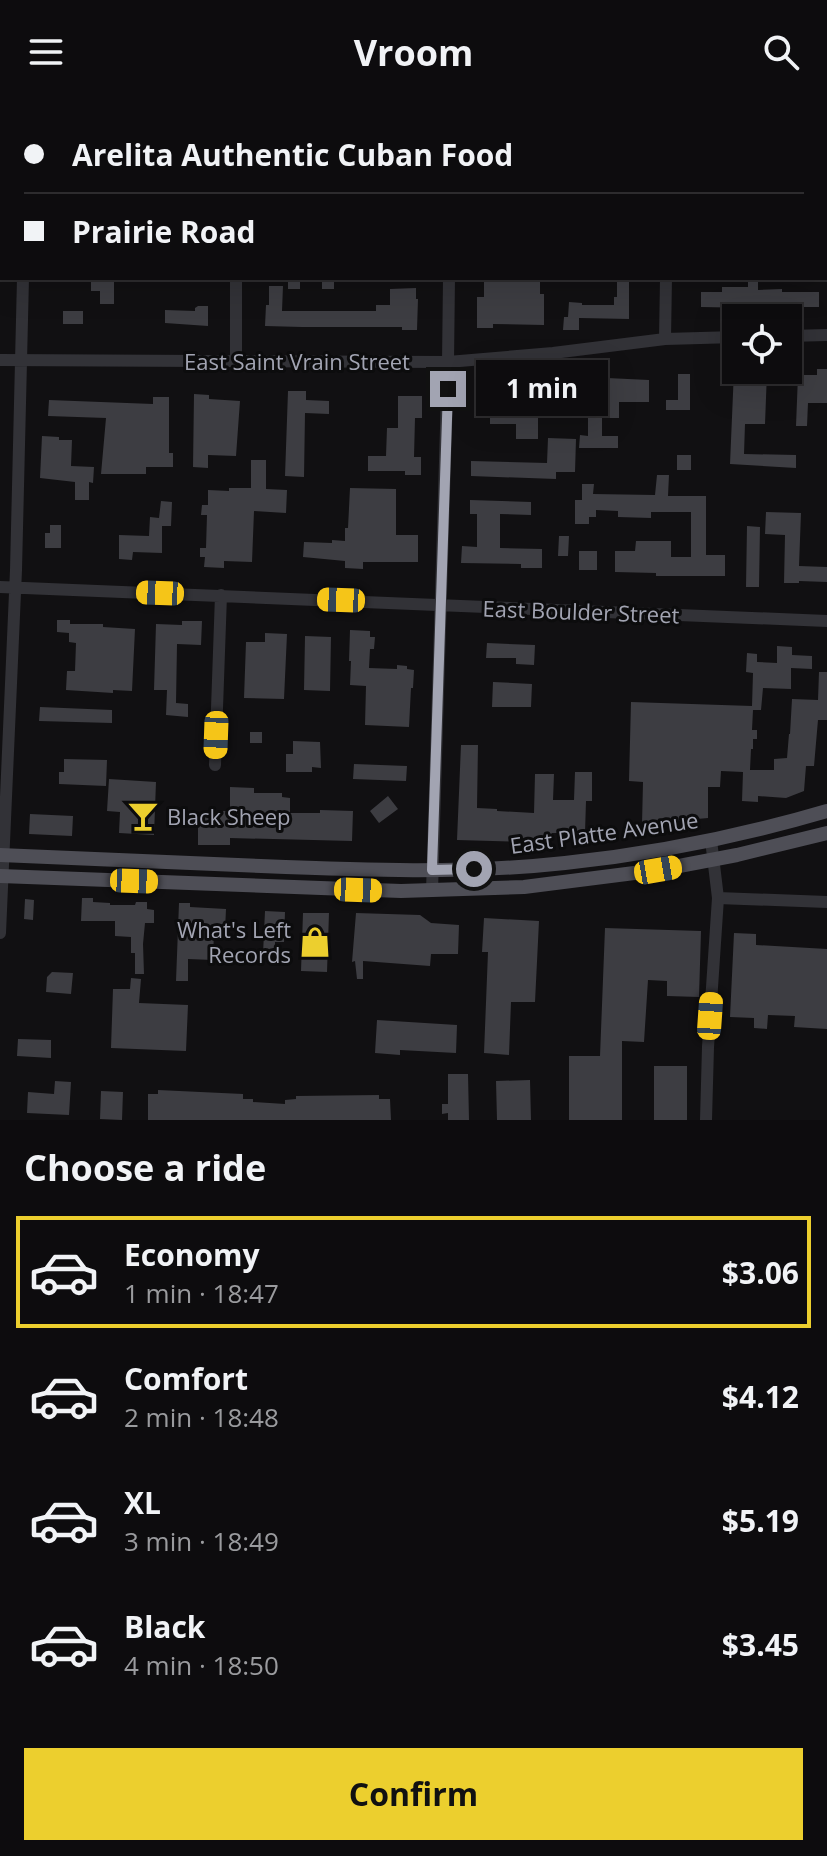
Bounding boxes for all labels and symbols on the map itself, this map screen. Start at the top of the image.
street label: East Saint Vrain Street [184,346,410,376]
callout: 1 min [476,361,608,417]
route end [430,371,466,407]
car [136,580,184,606]
car [317,587,365,613]
street label: East Boulder Street [482,593,680,629]
car [203,711,229,759]
bar icon: Black Sheep [126,799,160,833]
place label: Black Sheep [167,801,291,831]
street label: East Platte Avenue [508,804,700,860]
route start [456,851,492,887]
car [632,854,684,886]
car [110,868,158,894]
car [334,877,382,903]
place label: What's Left Records [177,914,291,969]
shop icon: What's Left Records [298,925,332,959]
car [696,991,724,1041]

